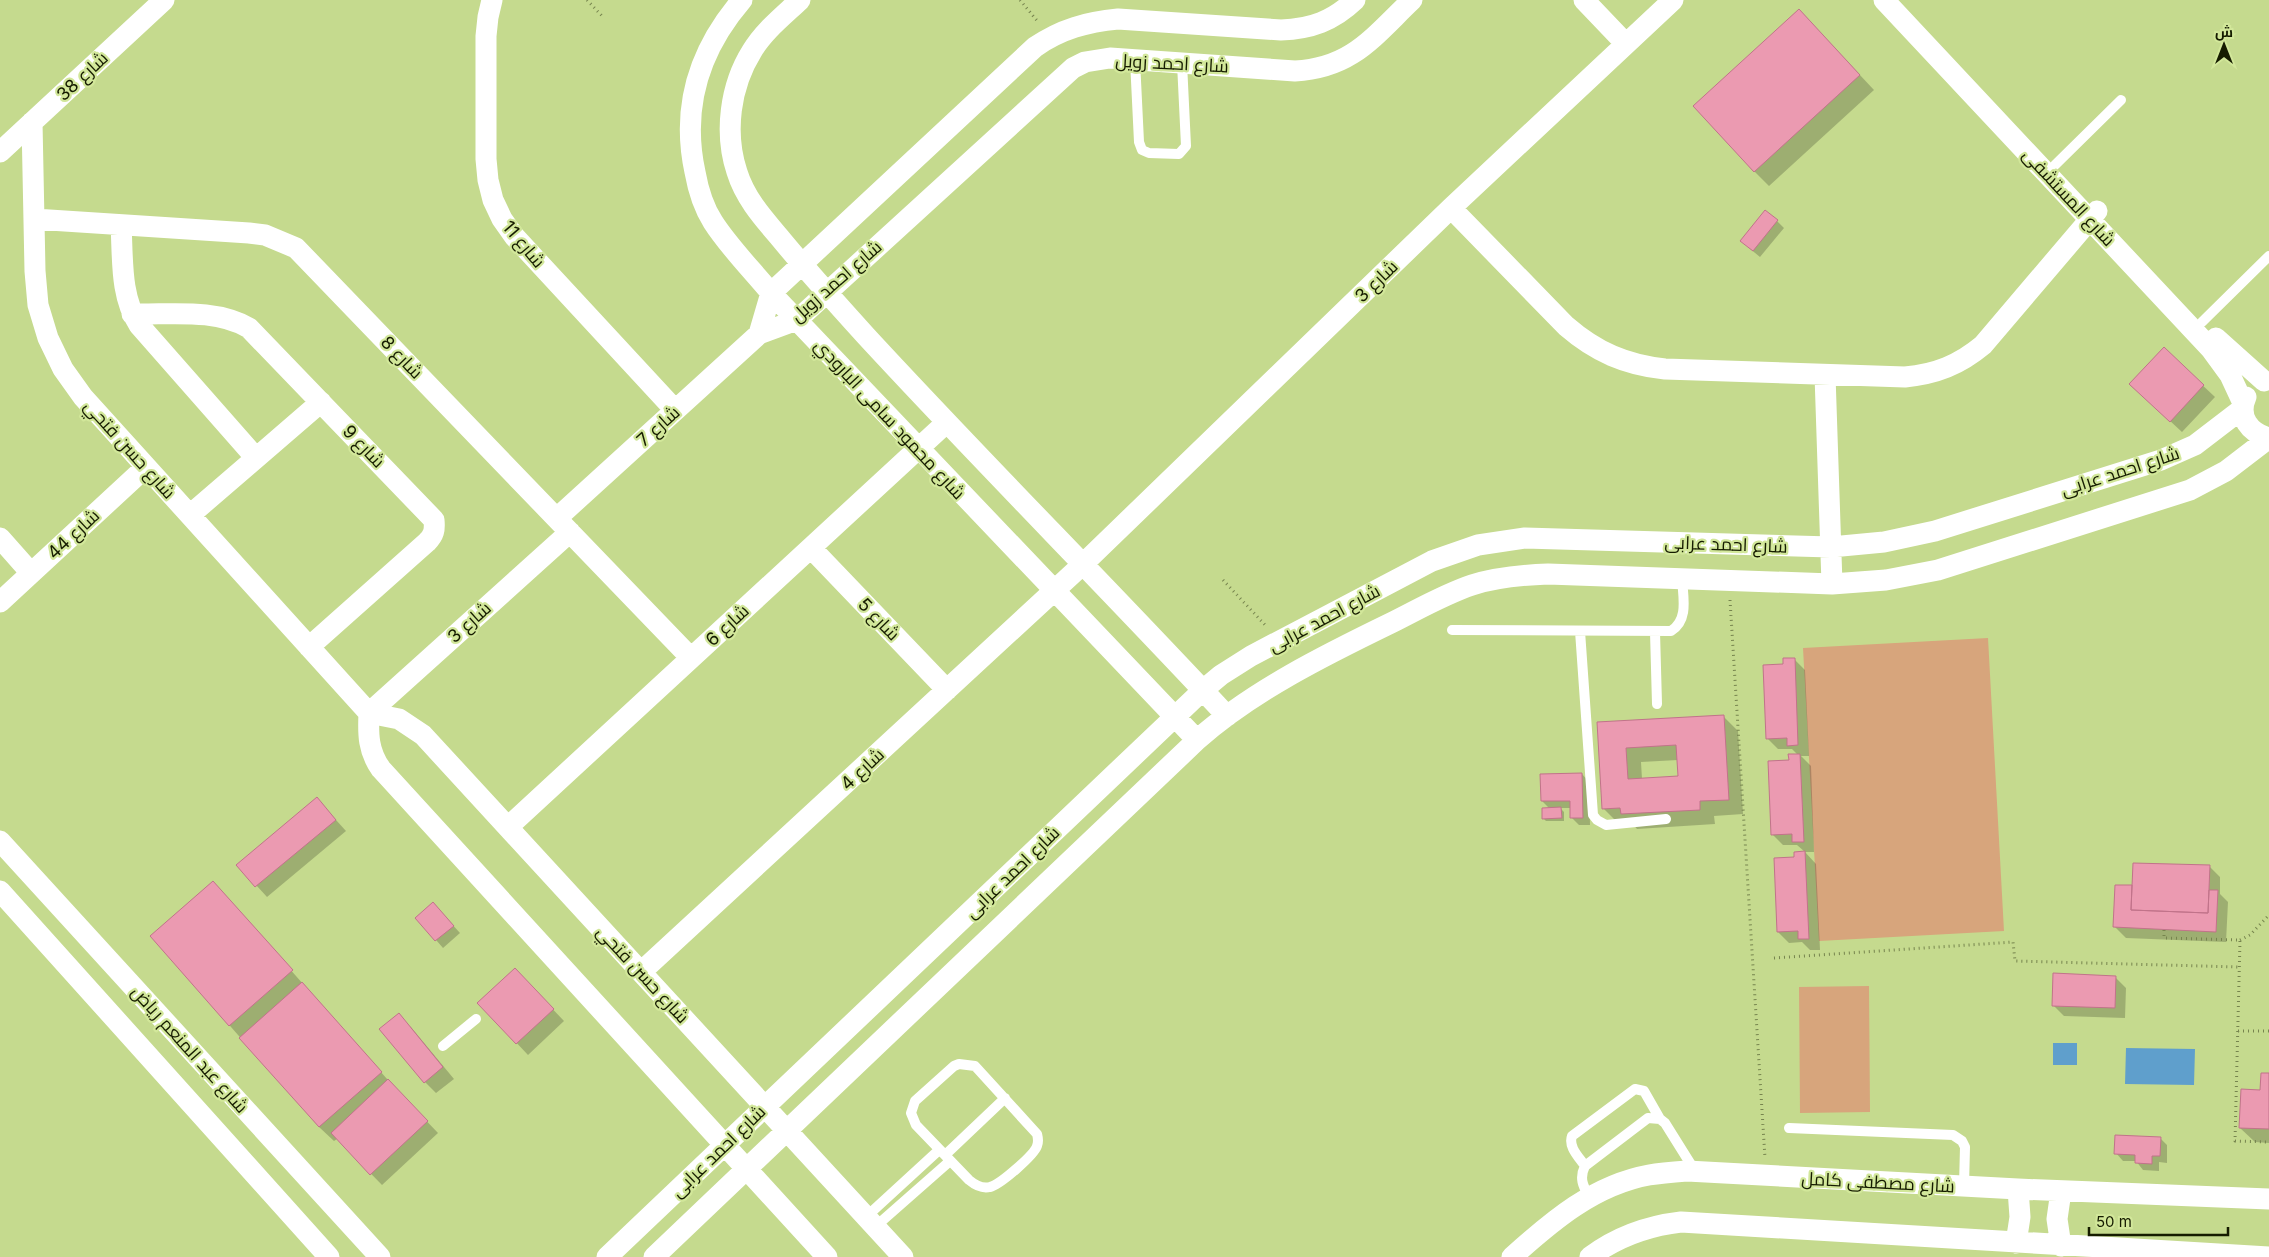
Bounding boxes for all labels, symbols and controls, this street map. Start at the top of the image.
north arrow [2199,20,2249,70]
text: ش [2215,23,2233,41]
street label: شارع 38 [52,47,113,106]
street label: شارع احمد زويل [1115,50,1229,78]
street label: شارع المستشفى [2017,144,2119,251]
street label: شارع 11 [497,216,550,273]
street label: شارع احمد زويل [786,236,887,328]
street label: شارع 3 [1350,256,1403,308]
street label: شارع 8 [375,331,427,384]
street label: شارع محمود سامى البارودي [807,335,970,506]
street label: شارع حسن فتحي [77,395,180,505]
street label: شارع 7 [632,401,685,452]
street label: شارع 9 [337,420,389,473]
street label: شارع احمد عرابى [2058,442,2182,502]
street label: شارع 44 [43,505,105,565]
street label: شارع احمد عرابى [1664,531,1788,559]
street label: شارع احمد عرابى [1265,580,1384,658]
street label: شارع 5 [852,593,904,646]
street label: شارع 3 [443,597,496,648]
street label: شارع 6 [701,600,754,652]
street label: شارع 4 [836,744,889,796]
street label: شارع احمد عرابى [960,822,1065,924]
street label: شارع حسن فتحي [590,921,694,1030]
street label: شارع عبد المنعم رياض [126,981,253,1118]
street label: شارع احمد عرابى [666,1101,771,1203]
street label: شارع مصطفى كامل [1801,1167,1955,1198]
scale bar [2089,1204,2228,1236]
text: 50 m [2096,1212,2132,1231]

